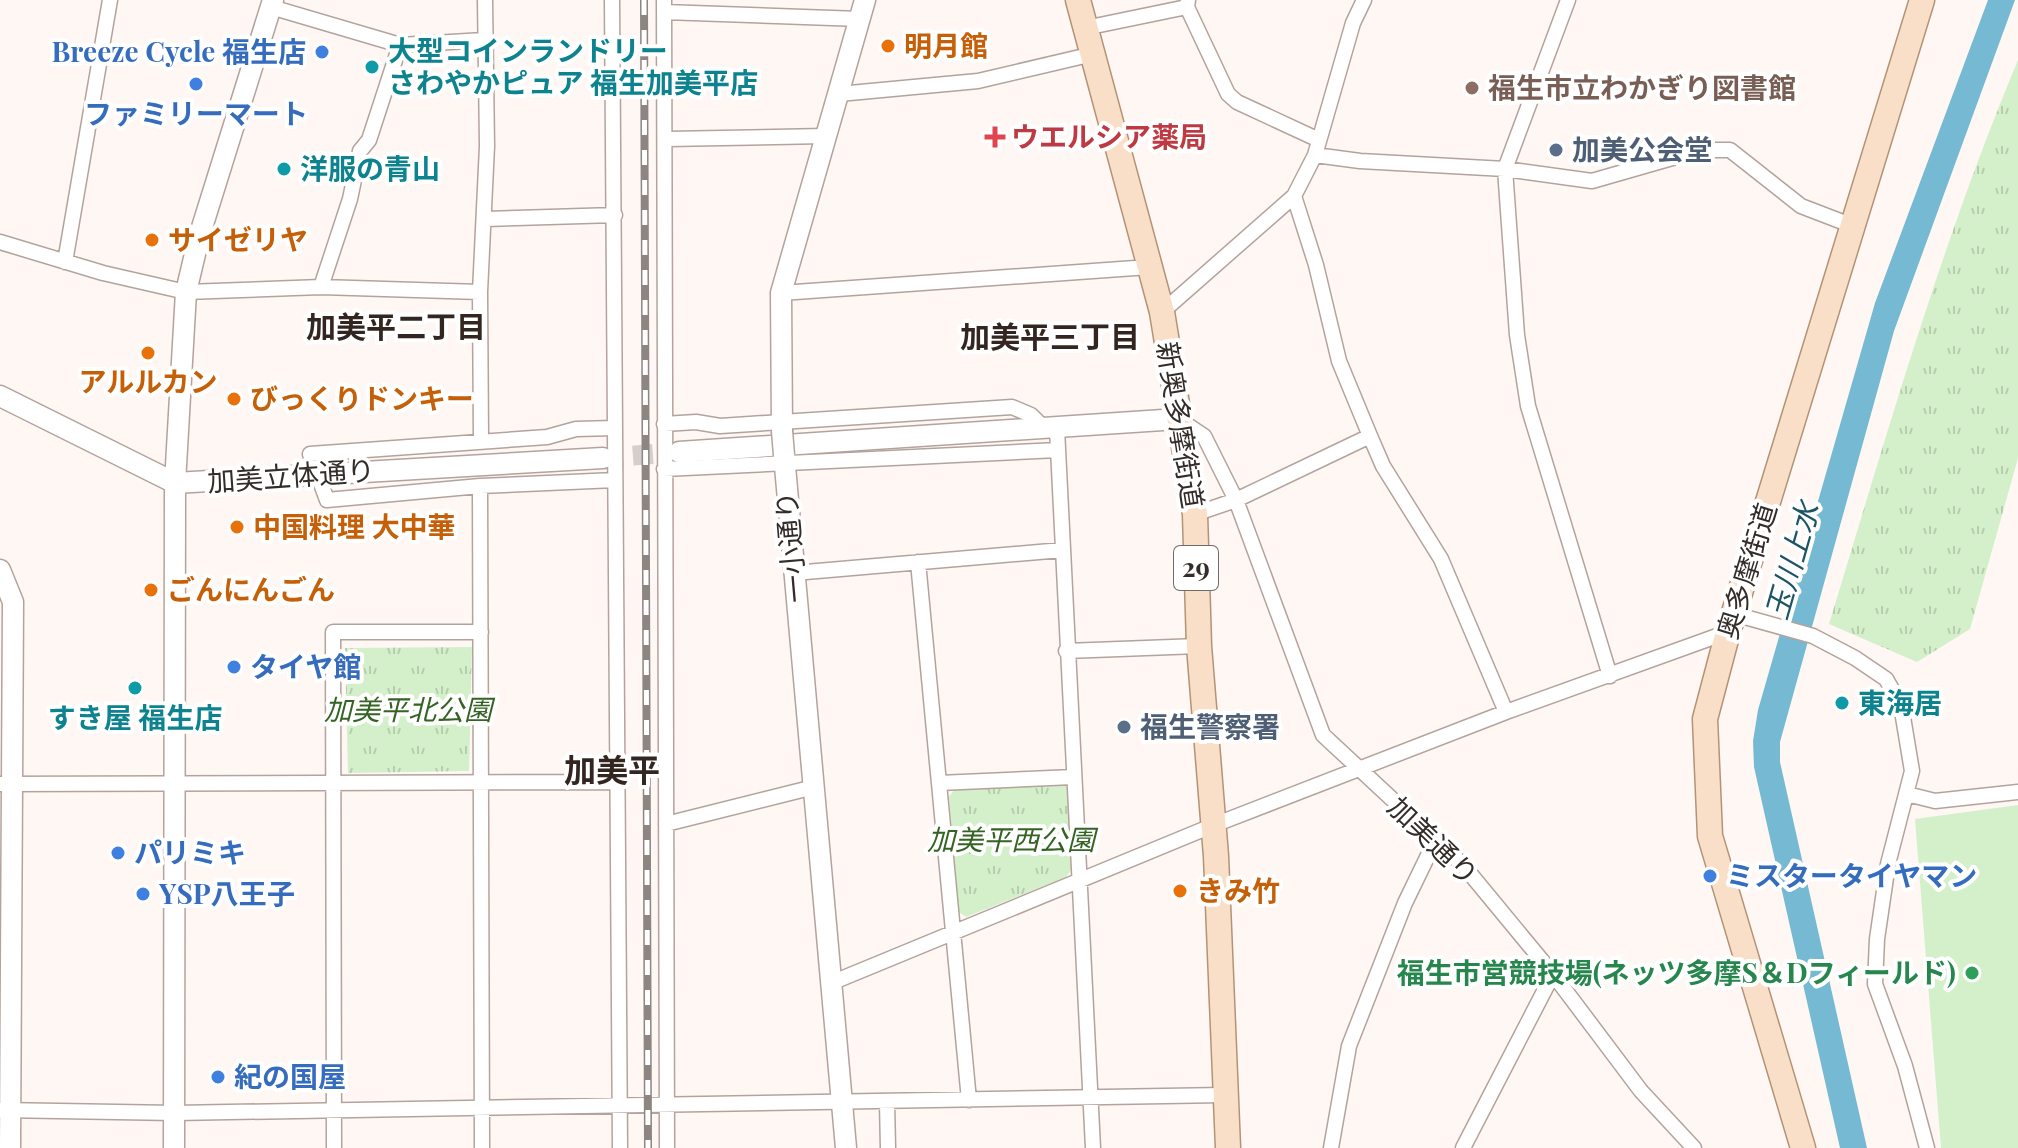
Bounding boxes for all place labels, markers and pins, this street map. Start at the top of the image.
place label: 明月館 [904,26,988,63]
place label: 大型コインランドリー さわやかピュア 福生加美平店 [388,31,758,100]
place label: Breeze Cycle 福生店 [52,32,306,69]
marker: 明月館 [879,37,897,55]
marker: Breeze Cycle 福生店 [313,43,331,61]
marker: 大型コインランドリー さわやかピュア 福生加美平店 [363,58,381,76]
place label: 福生市立わかぎり図書館 [1488,68,1796,105]
marker: ファミリーマート [187,75,205,93]
marker: 福生市立わかぎり図書館 [1463,79,1481,97]
place label: ファミリーマート [84,94,308,131]
place label: ウエルシア薬局 [1011,117,1207,154]
marker: ウエルシア薬局 [986,128,1004,146]
place label: 加美公会堂 [1572,130,1712,167]
marker: 加美公会堂 [1547,141,1565,159]
place label: 洋服の青山 [300,149,440,186]
marker: 洋服の青山 [275,160,293,178]
place label: サイゼリヤ [168,220,308,257]
marker: サイゼリヤ [143,231,161,249]
marker: アルルカン [139,344,157,362]
place label: アルルカン [79,362,217,399]
place label: びっくりドンキー [250,379,474,416]
marker: びっくりドンキー [225,390,243,408]
place label: 中国料理 大中華 [253,507,456,544]
marker: 中国料理 大中華 [228,518,246,536]
place label: ごんにんごん [167,570,335,607]
marker: ごんにんごん [142,581,160,599]
place label: タイヤ館 [250,647,361,684]
marker: タイヤ館 [225,658,243,676]
marker: すき屋 福生店 [126,679,144,697]
place label: 東海居 [1858,683,1942,720]
marker: 東海居 [1833,694,1851,712]
place label: すき屋 福生店 [48,698,222,735]
place label: 福生警察署 [1140,707,1280,744]
marker: 福生警察署 [1115,718,1133,736]
place label: パリミキ [134,833,246,870]
marker: パリミキ [109,844,127,862]
place label: ミスタータイヤマン [1726,856,1977,893]
marker: ミスタータイヤマン [1701,867,1719,885]
place label: きみ竹 [1196,871,1280,908]
place label: YSP八王子 [158,874,295,911]
marker: きみ竹 [1171,882,1189,900]
marker: YSP八王子 [134,885,152,903]
place label: 福生市営競技場(ネッツ多摩S＆Dフィールド) [1397,953,1956,990]
marker: 福生市営競技場(ネッツ多摩S＆Dフィールド) [1963,964,1981,982]
place label: 紀の国屋 [234,1057,346,1094]
marker: 紀の国屋 [209,1068,227,1086]

